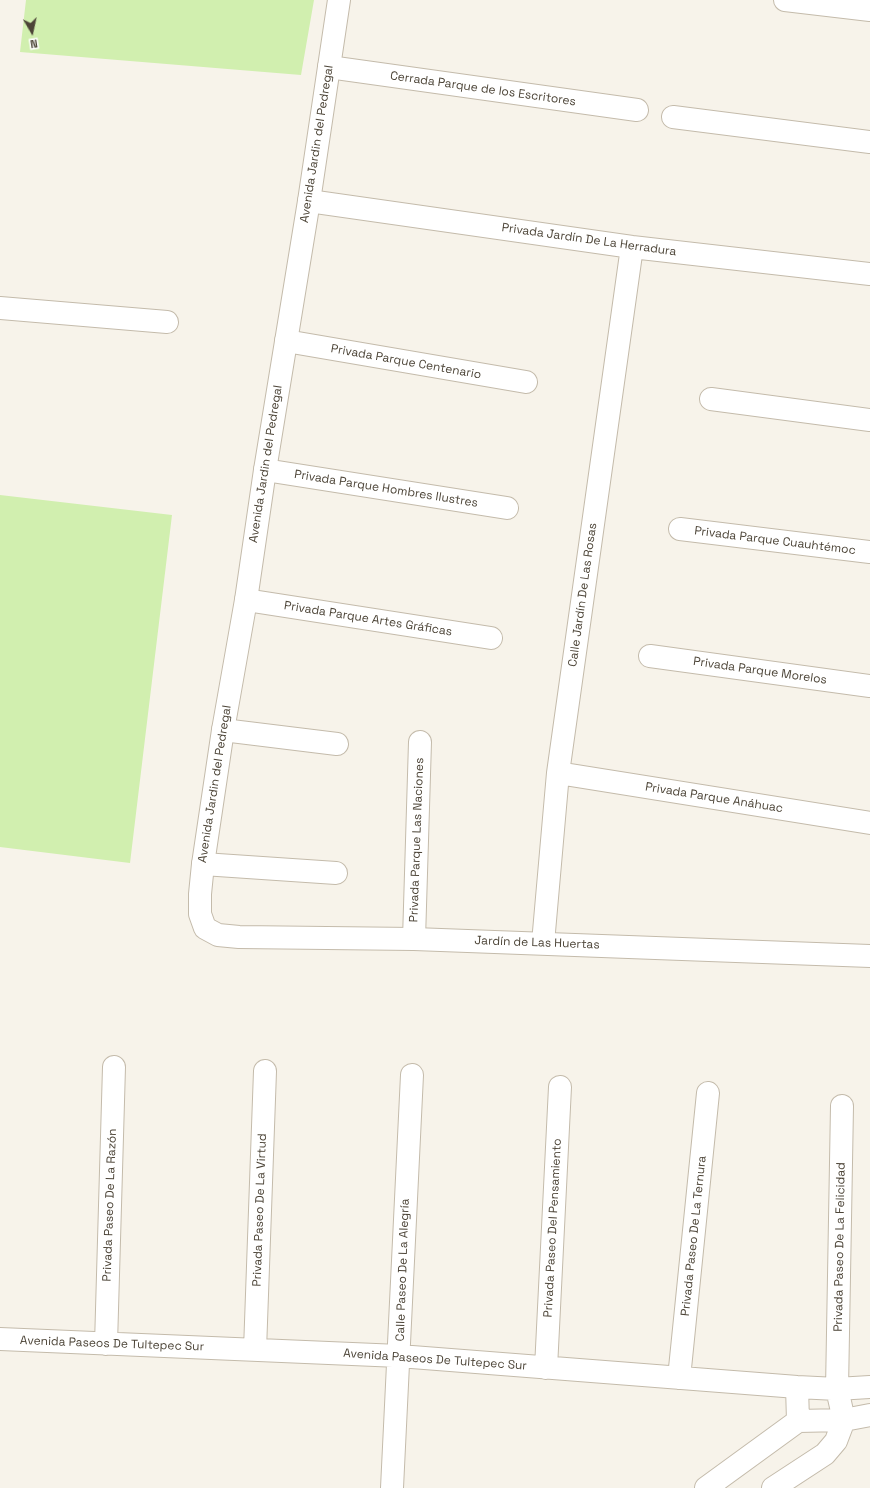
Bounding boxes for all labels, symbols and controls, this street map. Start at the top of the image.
north arrow [12,12,52,52]
text: N [29,36,39,51]
street label: Avenida Jardin del Pedregal [297,64,337,224]
street label: Cerrada Parque de los Escritores [389,69,577,109]
street label: Privada Jardín De La Herradura [501,221,677,259]
street label: Privada Parque Centenario [330,342,482,382]
street label: Avenida Jardin del Pedregal [246,384,286,544]
street label: Privada Parque Hombres Ilustres [293,467,479,511]
street label: Calle Jardín De Las Rosas [566,522,600,668]
street label: Privada Parque Cuauhtémoc [693,524,857,558]
street label: Privada Parque Artes Gráficas [283,599,453,639]
street label: Privada Parque Morelos [692,654,828,688]
street label: Avenida Jardin del Pedregal [195,704,235,864]
street label: Privada Parque Las Naciones [407,757,427,923]
street label: Privada Parque Anáhuac [644,780,784,816]
street label: Jardín de Las Huertas [474,934,600,952]
street label: Privada Paseo De La Razón [100,1128,120,1282]
street label: Privada Paseo De La Virtud [250,1133,270,1287]
street label: Privada Paseo Del Pensamiento [541,1138,565,1318]
street label: Privada Paseo De La Ternura [678,1155,710,1317]
street label: Privada Paseo De La Felicidad [831,1162,849,1332]
street label: Calle Paseo De La Alegría [393,1198,413,1342]
street label: Avenida Paseos De Tultepec Sur [20,1334,204,1354]
street label: Avenida Paseos De Tultepec Sur [343,1346,527,1374]

